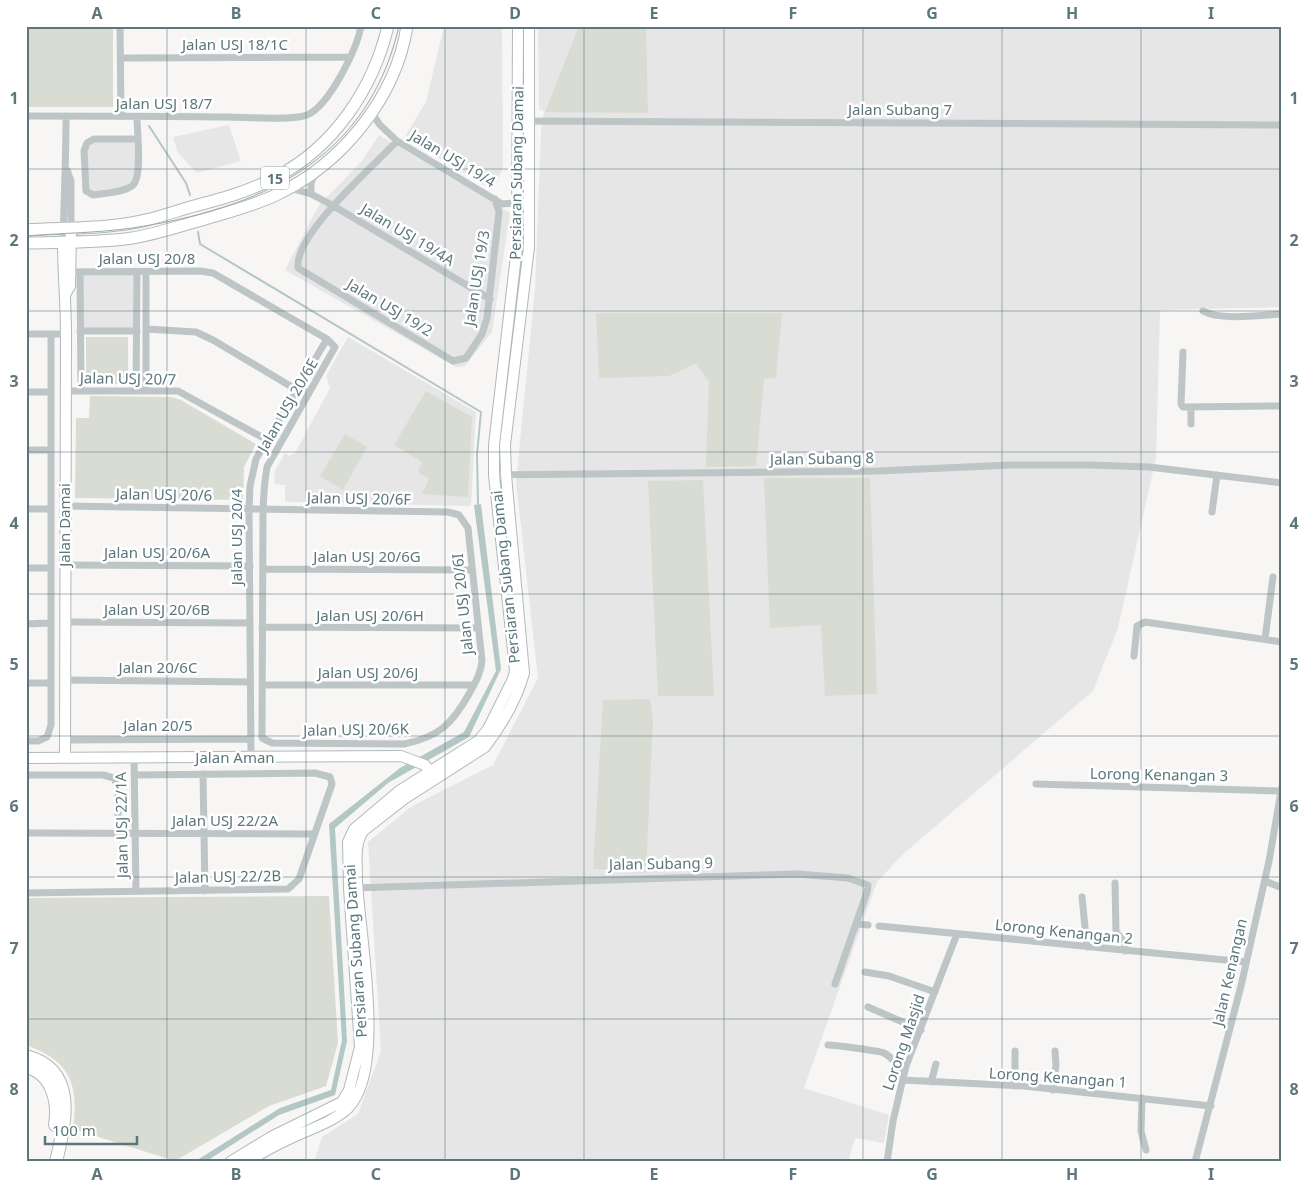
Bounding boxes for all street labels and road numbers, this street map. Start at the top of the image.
street label: Jalan USJ 18/1C [180,34,288,54]
street label: Persiaran Subang Damai [504,86,528,260]
street label: Jalan USJ 18/7 [114,93,212,113]
street label: Jalan Subang 7 [846,99,952,119]
street label: Jalan USJ 19/4 [405,124,500,192]
road number: 15 [261,167,289,190]
street label: Jalan USJ 19/4A [356,197,459,270]
street label: Jalan USJ 19/3 [458,229,493,329]
street label: Jalan USJ 20/8 [97,248,195,268]
street label: Jalan USJ 19/2 [342,273,437,340]
street label: Jalan USJ 20/6E [251,355,322,457]
street label: Jalan USJ 20/7 [78,367,176,389]
street label: Jalan Subang 8 [768,447,874,469]
street label: Jalan Damai [54,483,74,569]
street label: Jalan USJ 20/6 [114,483,212,505]
street label: Jalan USJ 20/6F [305,487,412,509]
street label: Jalan USJ 20/4 [226,488,246,587]
street label: Persiaran Subang Damai [486,489,524,665]
street label: Jalan USJ 20/6A [102,542,210,562]
street label: Jalan USJ 20/6G [311,546,421,566]
street label: Jalan USJ 20/6I [447,552,477,658]
street label: Jalan USJ 20/6B [102,599,210,619]
street label: Jalan USJ 20/6H [314,605,424,625]
street label: Jalan 20/6C [117,657,198,677]
street label: Jalan USJ 20/6J [316,662,418,682]
street label: Jalan 20/5 [121,715,193,735]
street label: Jalan USJ 20/6K [301,718,410,740]
street label: Jalan Aman [193,747,275,767]
street label: Lorong Kenangan 3 [1090,763,1228,785]
street label: Jalan USJ 22/1A [110,771,132,880]
street label: Jalan USJ 22/2A [170,810,278,830]
street label: Jalan Subang 9 [607,852,713,874]
street label: Persiaran Subang Damai [339,864,371,1038]
street label: Jalan USJ 22/2B [173,865,281,887]
street label: Lorong Kenangan 2 [994,914,1134,948]
street label: Jalan Kenangan [1206,916,1251,1030]
street label: Lorong Masjid [877,991,929,1093]
street label: Lorong Kenangan 1 [988,1062,1128,1092]

